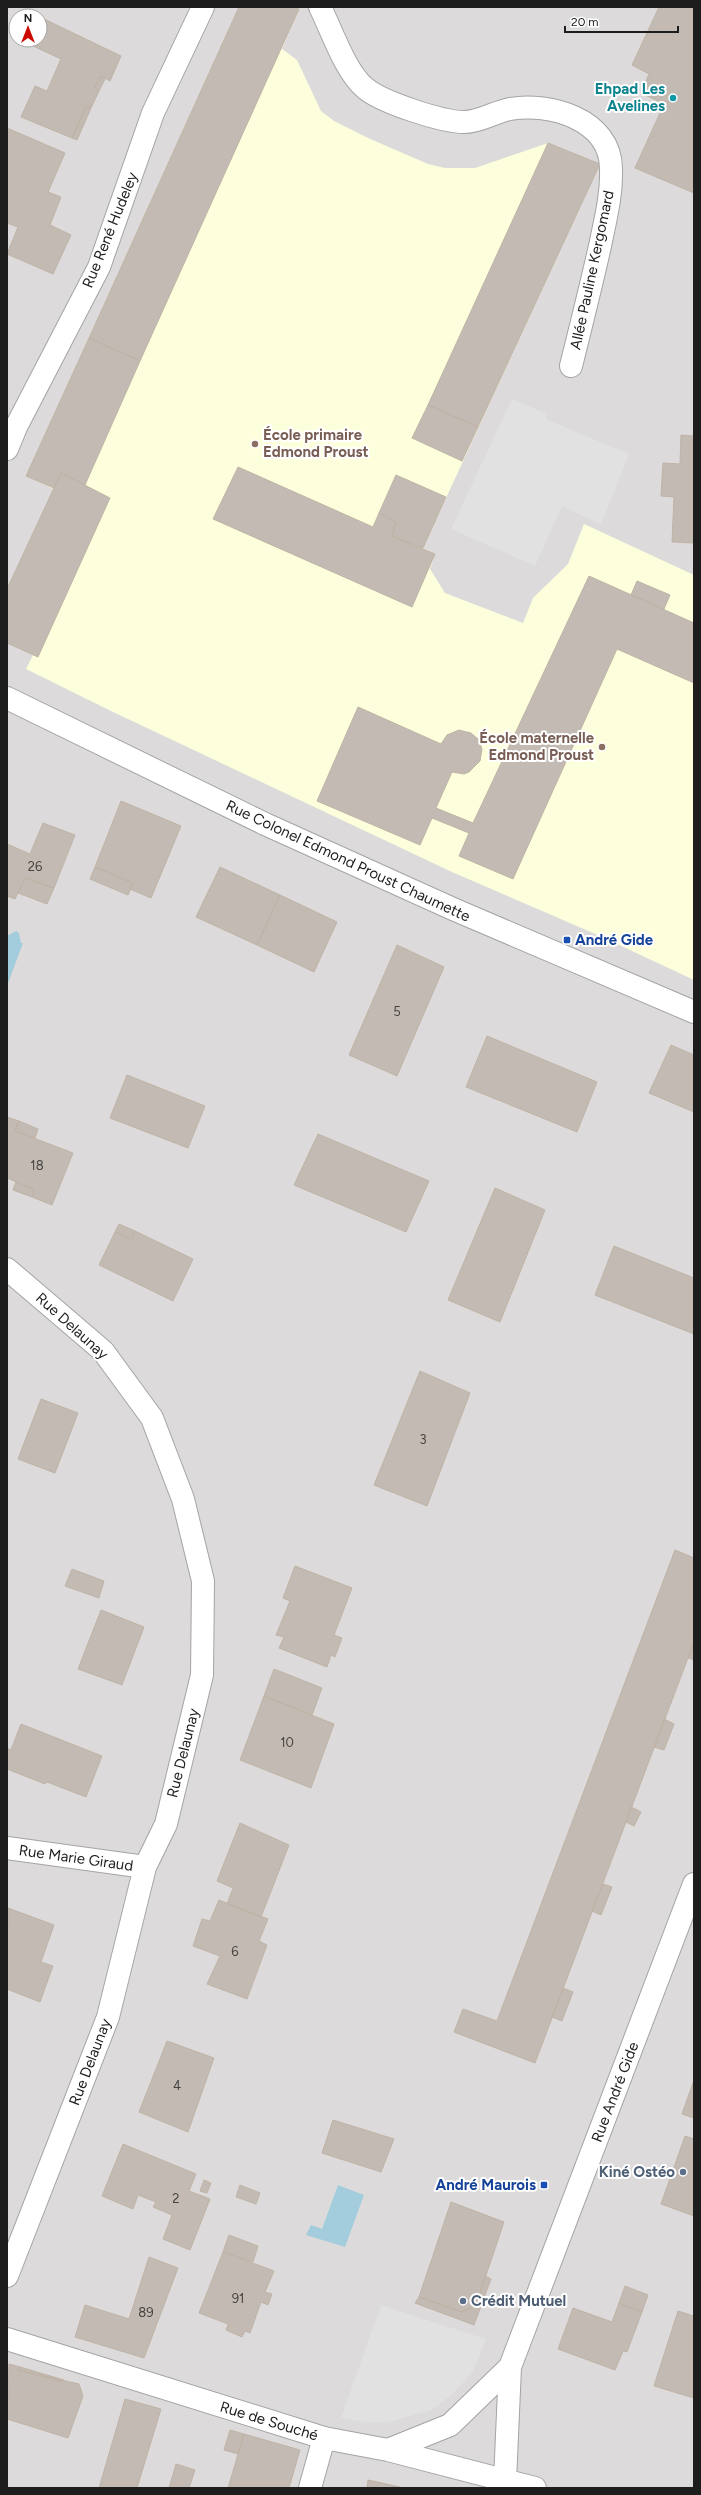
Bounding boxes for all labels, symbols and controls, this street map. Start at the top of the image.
north arrow [8,8,48,48]
scale bar [565,8,678,34]
text: N [24,12,32,25]
text: 20 m [571,15,599,29]
place label: Ehpad Les Avelines [595,80,665,115]
marker: Ehpad Les Avelines [668,93,678,103]
street label: Rue René Hudeley [79,169,141,291]
street label: Allée Pauline Kergomard [566,189,618,351]
place label: École primaire Edmond Proust [263,426,369,461]
marker: École primaire Edmond Proust [250,439,260,449]
place label: École maternelle Edmond Proust [479,729,595,764]
marker: École maternelle Edmond Proust [597,742,607,752]
street label: Rue Colonel Edmond Proust Chaumette [223,796,473,926]
house number: 26 [28,859,42,874]
place label: André Gide [575,931,654,949]
marker: André Gide [562,935,572,945]
house number: 5 [393,1004,401,1019]
house number: 18 [30,1158,44,1173]
street label: Rue Delaunay [32,1289,112,1363]
house number: 3 [419,1432,427,1447]
street label: Rue Delaunay [163,1706,203,1799]
house number: 10 [280,1735,294,1750]
street label: Rue Marie Giraud [18,1841,134,1875]
house number: 6 [231,1944,239,1959]
street label: Rue Delaunay [65,2016,115,2108]
street label: Rue André Gide [588,2039,642,2145]
house number: 4 [173,2078,181,2093]
place label: Kiné Ostéo [599,2163,675,2181]
marker: Kiné Ostéo [678,2167,688,2177]
place label: André Maurois [436,2176,536,2194]
marker: André Maurois [539,2180,549,2190]
house number: 2 [172,2191,180,2206]
house number: 91 [232,2291,244,2306]
place label: Crédit Mutuel [471,2292,566,2310]
marker: Crédit Mutuel [458,2296,468,2306]
house number: 89 [138,2305,154,2320]
street label: Rue de Souché [218,2398,320,2444]

